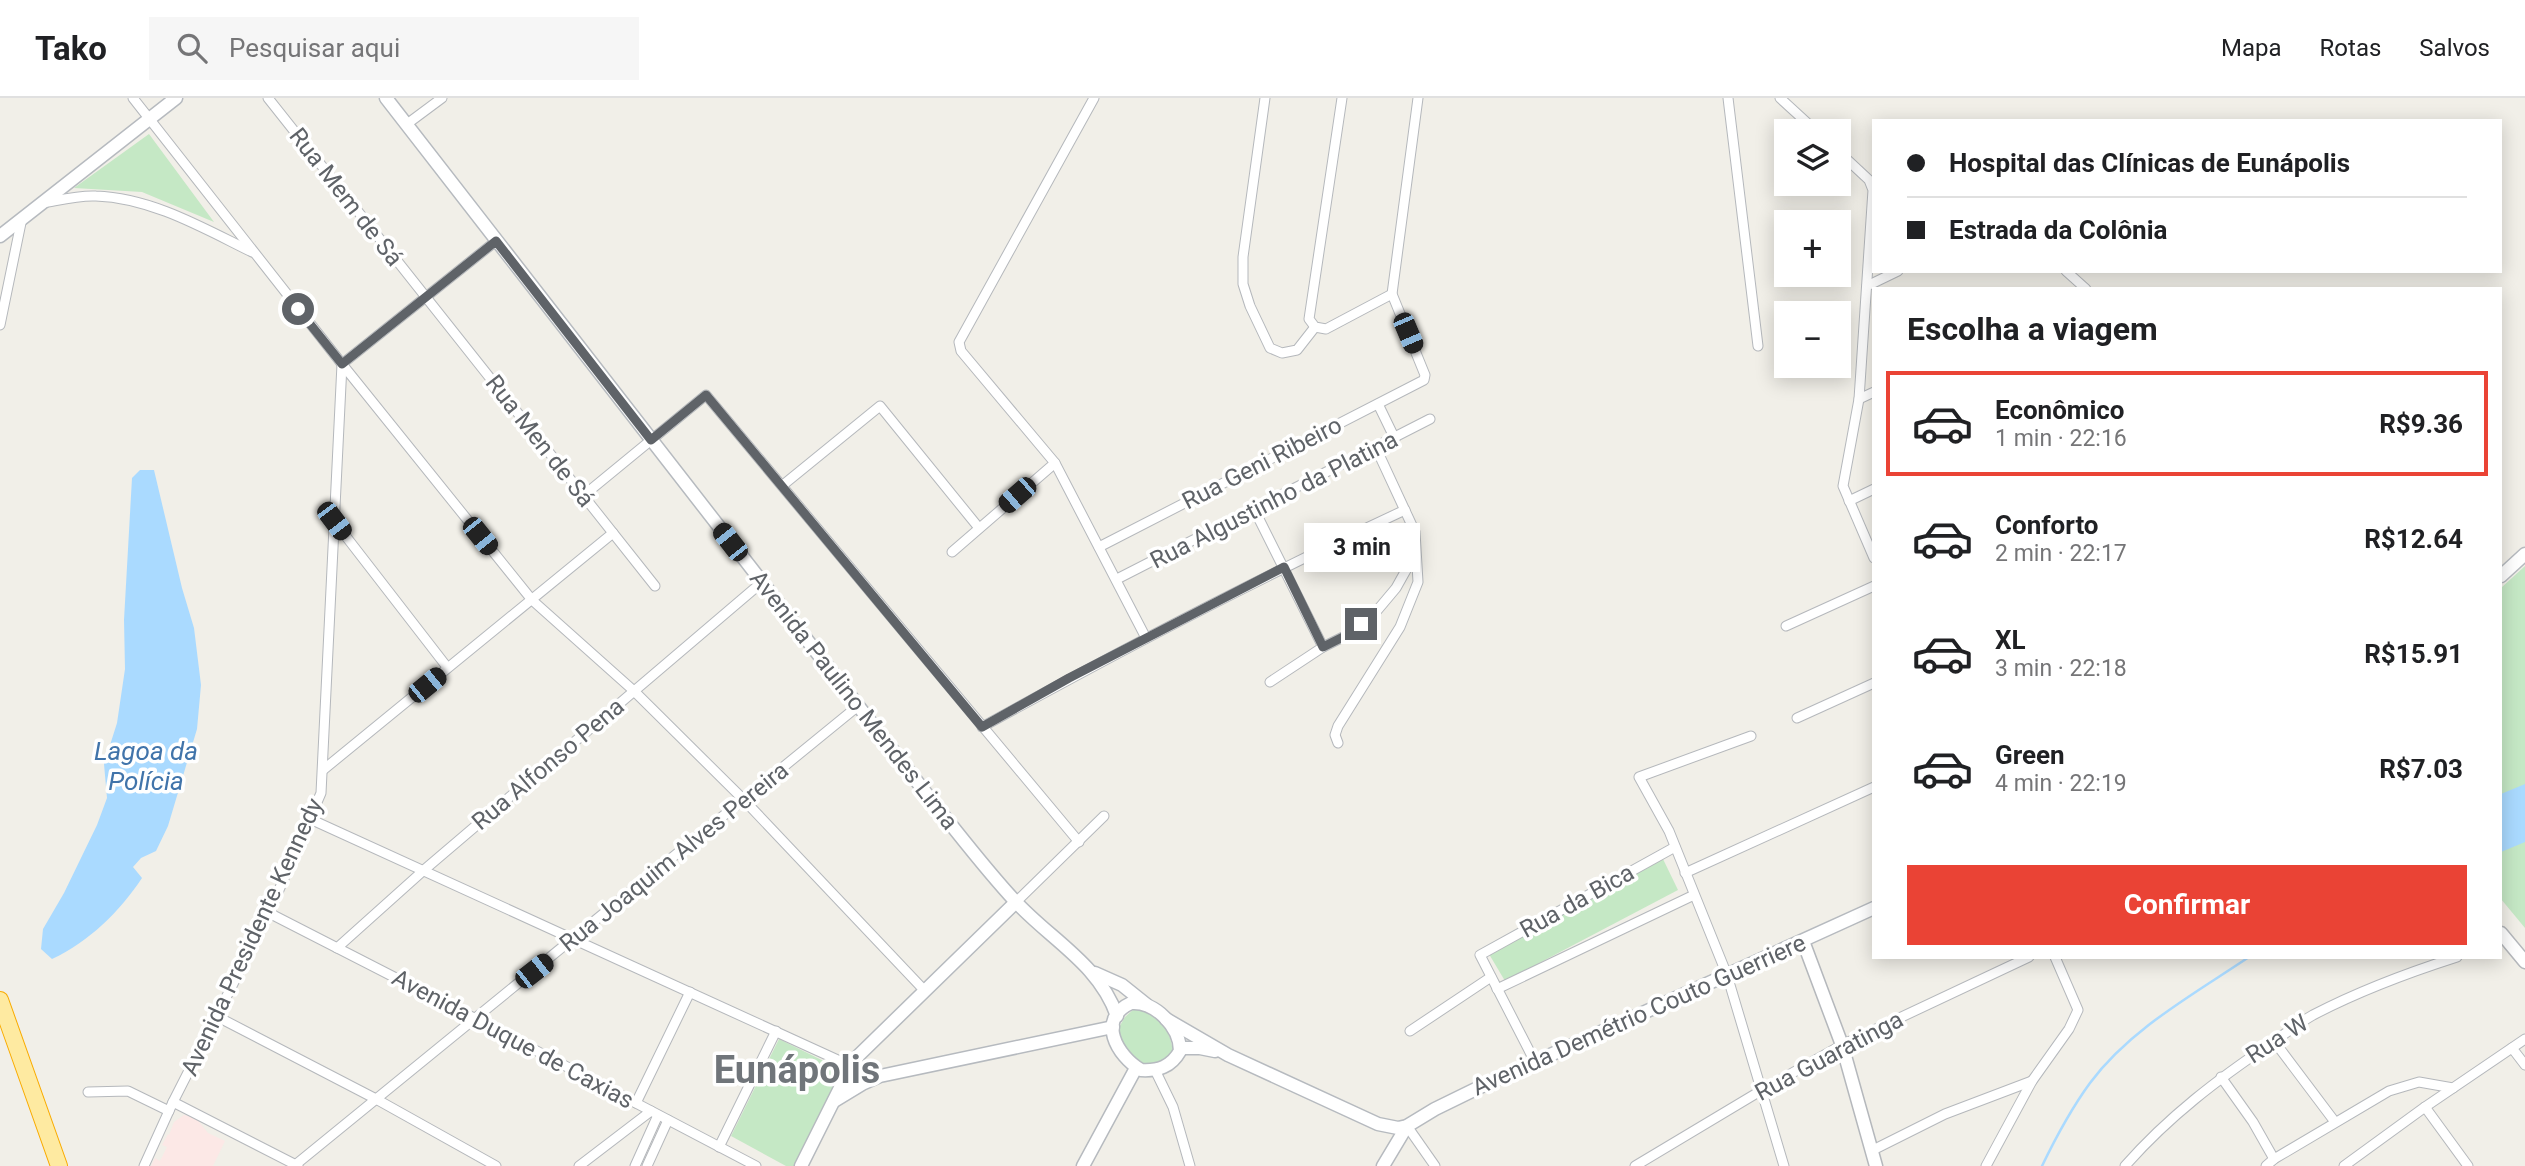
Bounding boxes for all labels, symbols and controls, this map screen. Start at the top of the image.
search box [149,17,639,80]
text: Tako [35,29,107,68]
icon: search [173,29,211,67]
text: Pesquisar aqui [229,33,400,63]
text: Mapa [2221,34,2282,62]
text: Rotas [2320,34,2381,62]
text: Salvos [2419,34,2490,62]
map controls [1774,119,1851,378]
button: layers [1774,119,1851,196]
street label: Rua Mem de Sá [283,122,409,272]
text: Hospital das Clínicas de Eunápolis [1949,148,2350,178]
button: + [1774,210,1851,287]
text: Estrada da Colônia [1949,215,2167,245]
route start [282,293,314,325]
button: − [1774,301,1851,378]
car [1391,310,1426,356]
text: Escolha a viagem [1907,310,2158,348]
street label: Rua Men de Sá [480,370,600,512]
icon: car [1911,392,1974,455]
text: Econômico [1995,395,2124,425]
text: R$9.36 [2379,409,2463,439]
street label: Rua Geni Ribeiro [1178,411,1346,515]
street label: Rua Algustinho da Platina [1146,425,1402,575]
text: 1 min · 22:16 [1995,425,2127,452]
car [995,473,1040,517]
car [313,498,356,544]
icon: car [1911,507,1974,570]
text: Conforto [1995,510,2099,540]
car [459,513,502,559]
car [709,519,752,565]
callout: 3 min [1303,522,1419,572]
text: R$12.64 [2364,524,2463,554]
text: 3 min [1333,534,1391,561]
text: 2 min · 22:17 [1995,540,2127,567]
street label: Avenida Paulino Mendes Lima [744,565,964,835]
route end [1345,608,1377,640]
icon: car [1911,622,1974,685]
text: XL [1995,625,2026,655]
text: R$15.91 [2364,639,2463,669]
text: 3 min · 22:18 [1995,655,2127,682]
car [405,664,450,706]
street label: Rua Alfonso Pena [466,692,630,836]
water label: Lagoa da Polícia [94,736,198,796]
icon: car [1911,737,1974,800]
text: Green [1995,740,2065,770]
text: R$7.03 [2379,754,2463,784]
street label: Rua Joaquim Alves Pereira [554,756,794,958]
text: 4 min · 22:19 [1995,770,2127,797]
street label: Avenida Presidente Kennedy [175,793,329,1080]
street label: Rua da Bica [1515,858,1639,944]
button: Confirmar [1907,865,2467,945]
street label: Avenida Demétrio Couto Guerriere [1468,929,1810,1101]
car [511,950,558,992]
street label: Avenida Duque de Caxias [387,963,639,1115]
street label: Rua Guaratinga [1750,1005,1908,1107]
street label: Rua W [2241,1009,2313,1069]
district label: Eunápolis [714,1048,880,1092]

